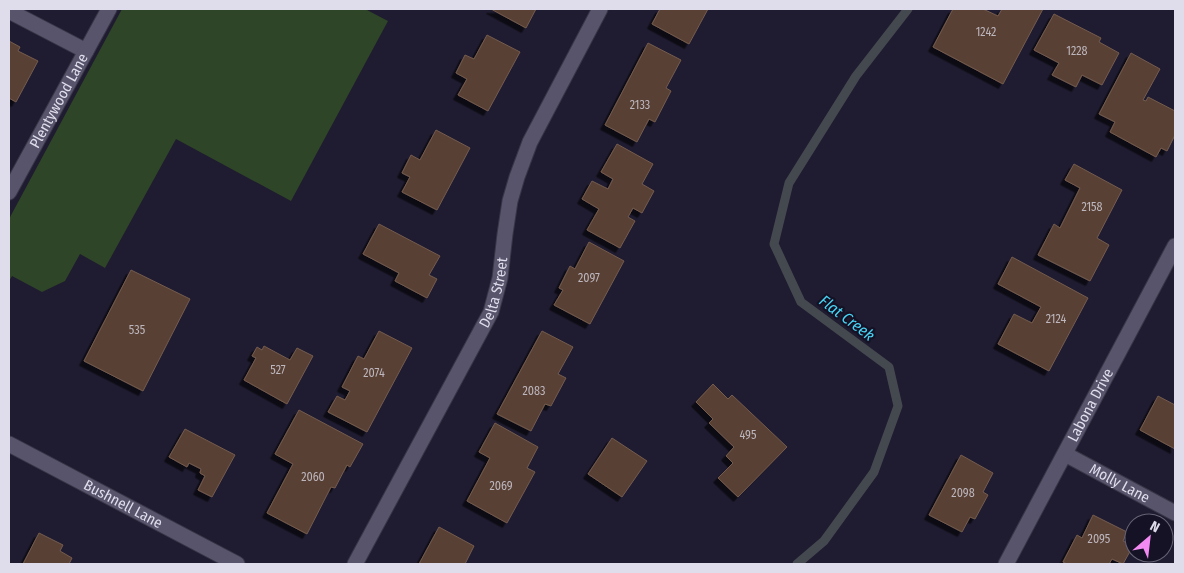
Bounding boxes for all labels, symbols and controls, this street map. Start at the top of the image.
house number: 1242 [976,25,996,39]
house number: 1228 [1066,44,1088,58]
street label: Plentywood Lane [26,50,92,151]
house number: 2133 [630,98,650,112]
house number: 2158 [1081,200,1103,214]
street label: Delta Street [475,256,511,331]
house number: 2097 [578,271,600,285]
water label: Flat Creek [816,291,878,345]
house number: 2124 [1046,312,1066,326]
house number: 535 [129,323,146,337]
house number: 527 [270,363,286,377]
street label: Labona Drive [1064,365,1117,445]
house number: 2074 [363,366,385,380]
house number: 2083 [523,384,545,398]
house number: 495 [740,428,757,442]
street label: Molly Lane [1086,460,1153,507]
house number: 2060 [301,470,325,484]
street label: Bushnell Lane [81,476,166,532]
house number: 2069 [489,479,513,493]
house number: 2098 [951,486,975,500]
north arrow [1124,513,1174,563]
text: N [1147,517,1163,536]
house number: 2095 [1088,532,1111,546]

